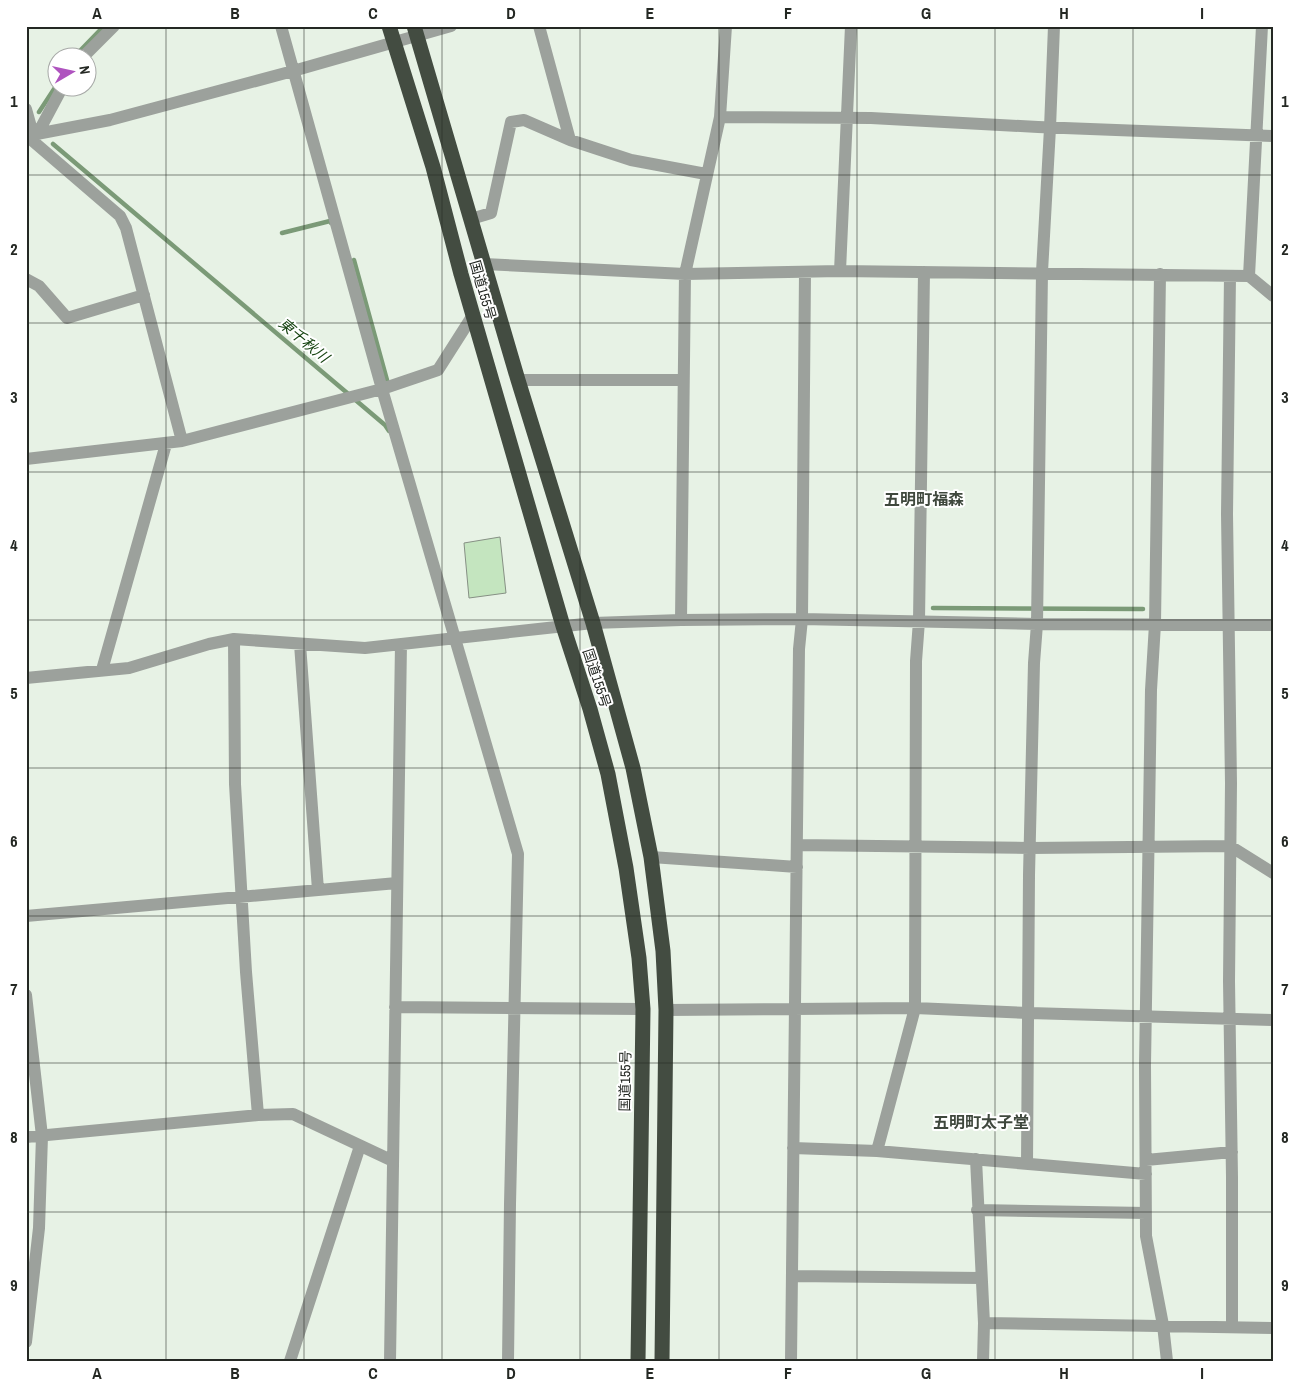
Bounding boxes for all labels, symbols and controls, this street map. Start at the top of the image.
text: A [92,2,102,24]
text: B [230,2,240,24]
text: C [368,2,378,24]
text: D [506,2,516,24]
text: E [646,2,655,24]
text: F [784,2,792,24]
text: G [921,2,931,24]
text: H [1059,2,1069,24]
text: I [1200,2,1204,24]
north arrow [48,48,98,98]
text: N [75,64,94,75]
text: 1 [10,90,18,112]
text: 1 [1281,90,1289,112]
text: 2 [10,238,18,260]
text: 2 [1281,238,1289,260]
street label: 国道155号 [466,258,500,322]
water label: 東千秋川 [274,313,335,369]
text: 3 [10,386,18,408]
text: 3 [1281,386,1289,408]
district label: 五明町福森 [884,488,964,510]
text: 4 [10,534,18,556]
text: 4 [1281,534,1289,556]
street label: 国道155号 [579,646,615,710]
text: 5 [10,682,18,704]
text: 5 [1281,682,1289,704]
text: 6 [10,830,18,852]
text: 6 [1281,830,1289,852]
text: 7 [10,978,18,1000]
text: 7 [1281,978,1289,1000]
street label: 国道155号 [615,1050,635,1112]
district label: 五明町太子堂 [933,1111,1029,1133]
text: 8 [10,1126,18,1148]
text: 8 [1281,1126,1289,1148]
text: 9 [10,1274,18,1296]
text: 9 [1281,1274,1289,1296]
text: A [92,1362,102,1384]
text: B [230,1362,240,1384]
text: C [368,1362,378,1384]
text: D [506,1362,516,1384]
text: E [646,1362,655,1384]
text: F [784,1362,792,1384]
text: G [921,1362,931,1384]
text: H [1059,1362,1069,1384]
text: I [1200,1362,1204,1384]

